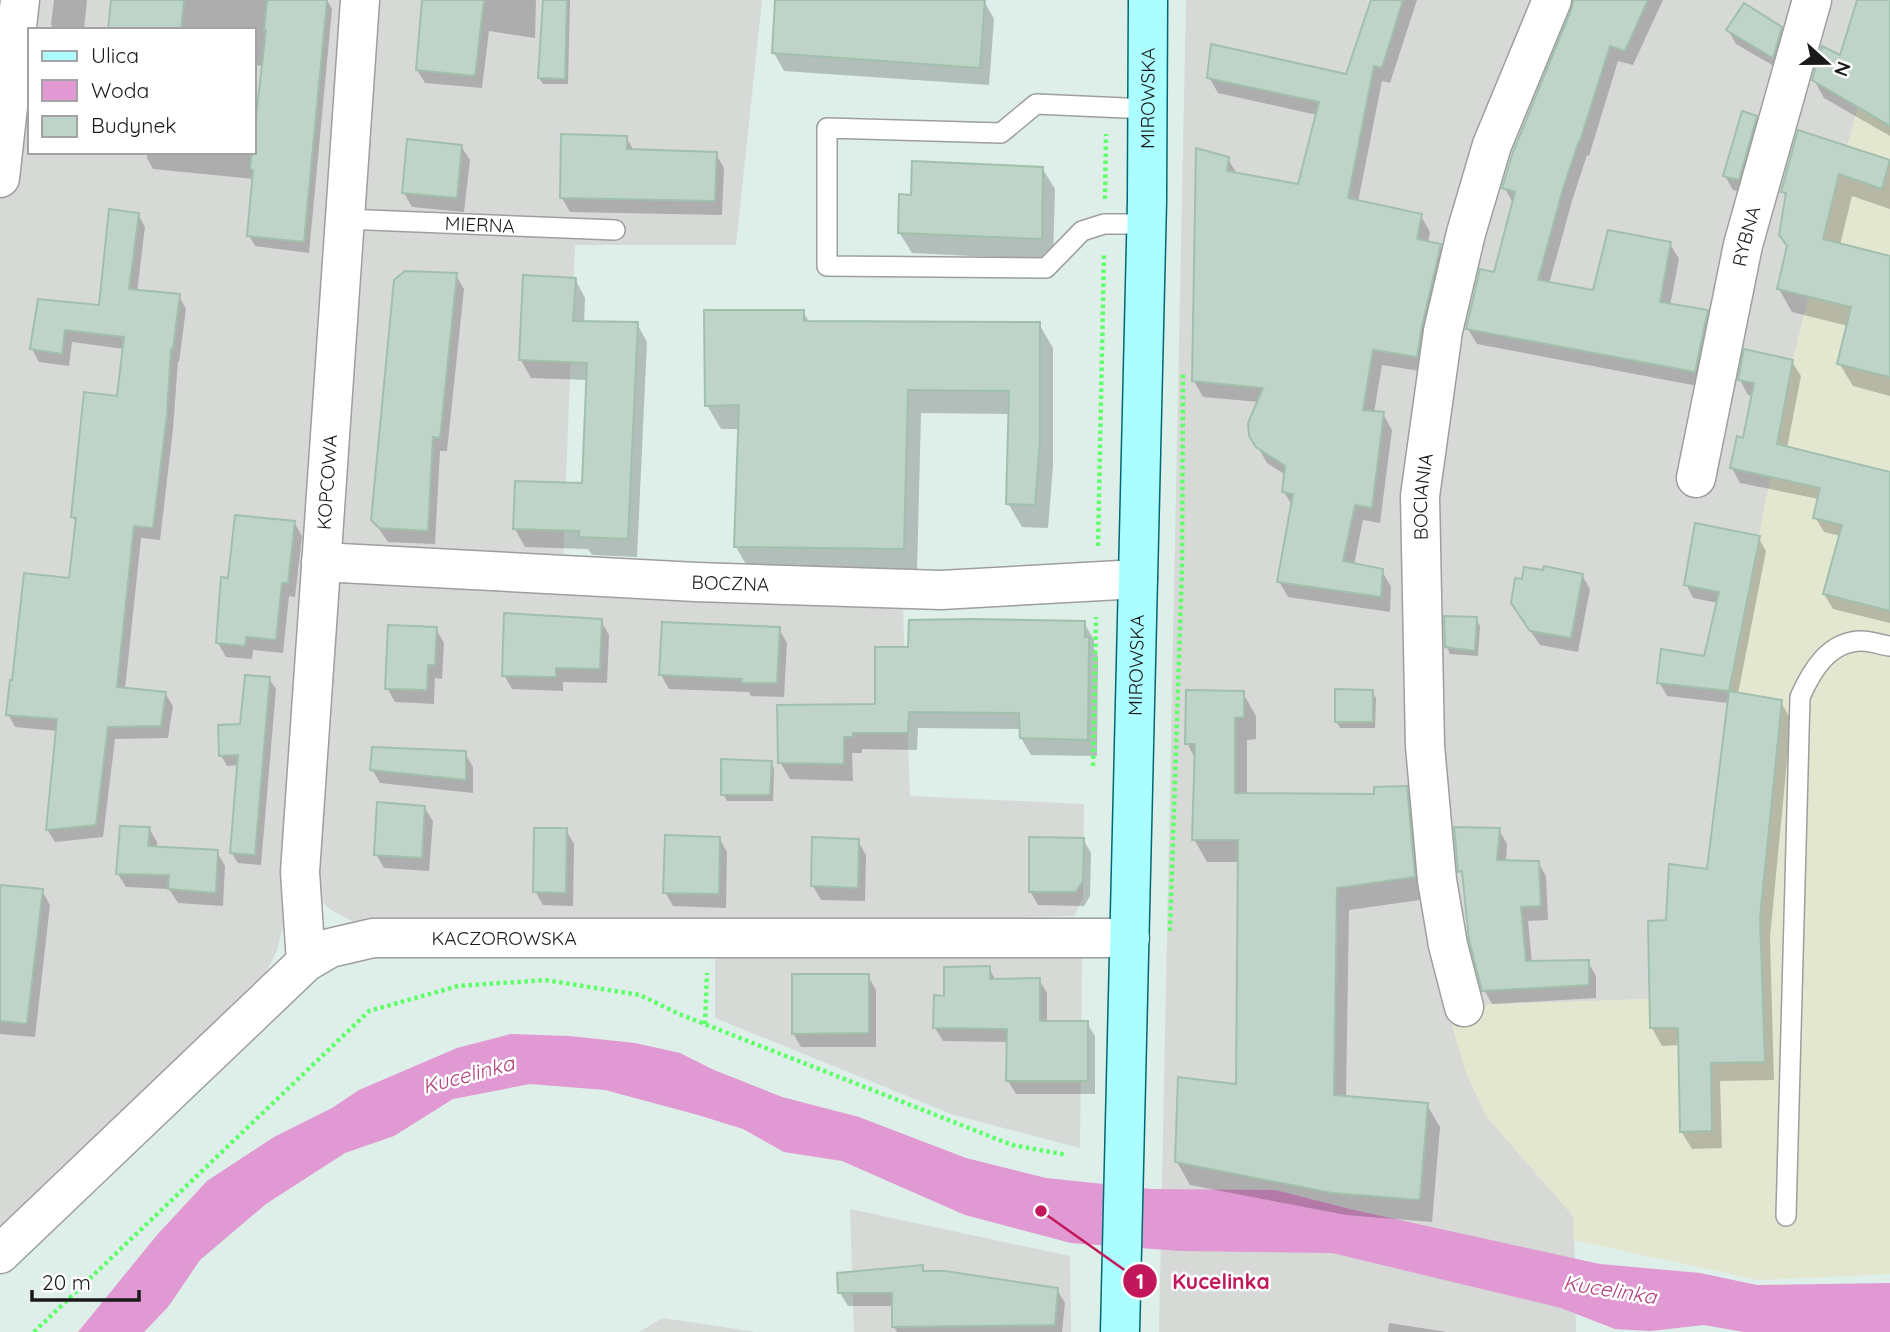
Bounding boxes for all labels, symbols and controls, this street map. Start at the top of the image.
legend [28,28,256,154]
north arrow [1792,28,1862,98]
text: Ulica [91,42,139,68]
street label: MIROWSKA [1135,48,1160,149]
text: N [1829,58,1857,80]
text: Woda [91,77,149,103]
text: Budynek [91,112,177,138]
street label: RYBNA [1727,203,1765,268]
street label: MIERNA [444,211,515,238]
street label: KOPCOWA [312,434,342,530]
street label: BOCIANIA [1408,452,1438,540]
street label: BOCZNA [691,570,770,596]
street label: MIROWSKA [1123,614,1149,716]
street label: KACZOROWSKA [432,926,577,950]
water label: Kucelinka [419,1049,518,1099]
scale bar [32,1258,138,1302]
callout: Kucelinka [1123,1260,1283,1302]
text: 1 [1136,1268,1144,1294]
text: Kucelinka [1172,1268,1270,1294]
text: 20 m [42,1269,91,1295]
water label: Kucelinka [1562,1269,1660,1309]

